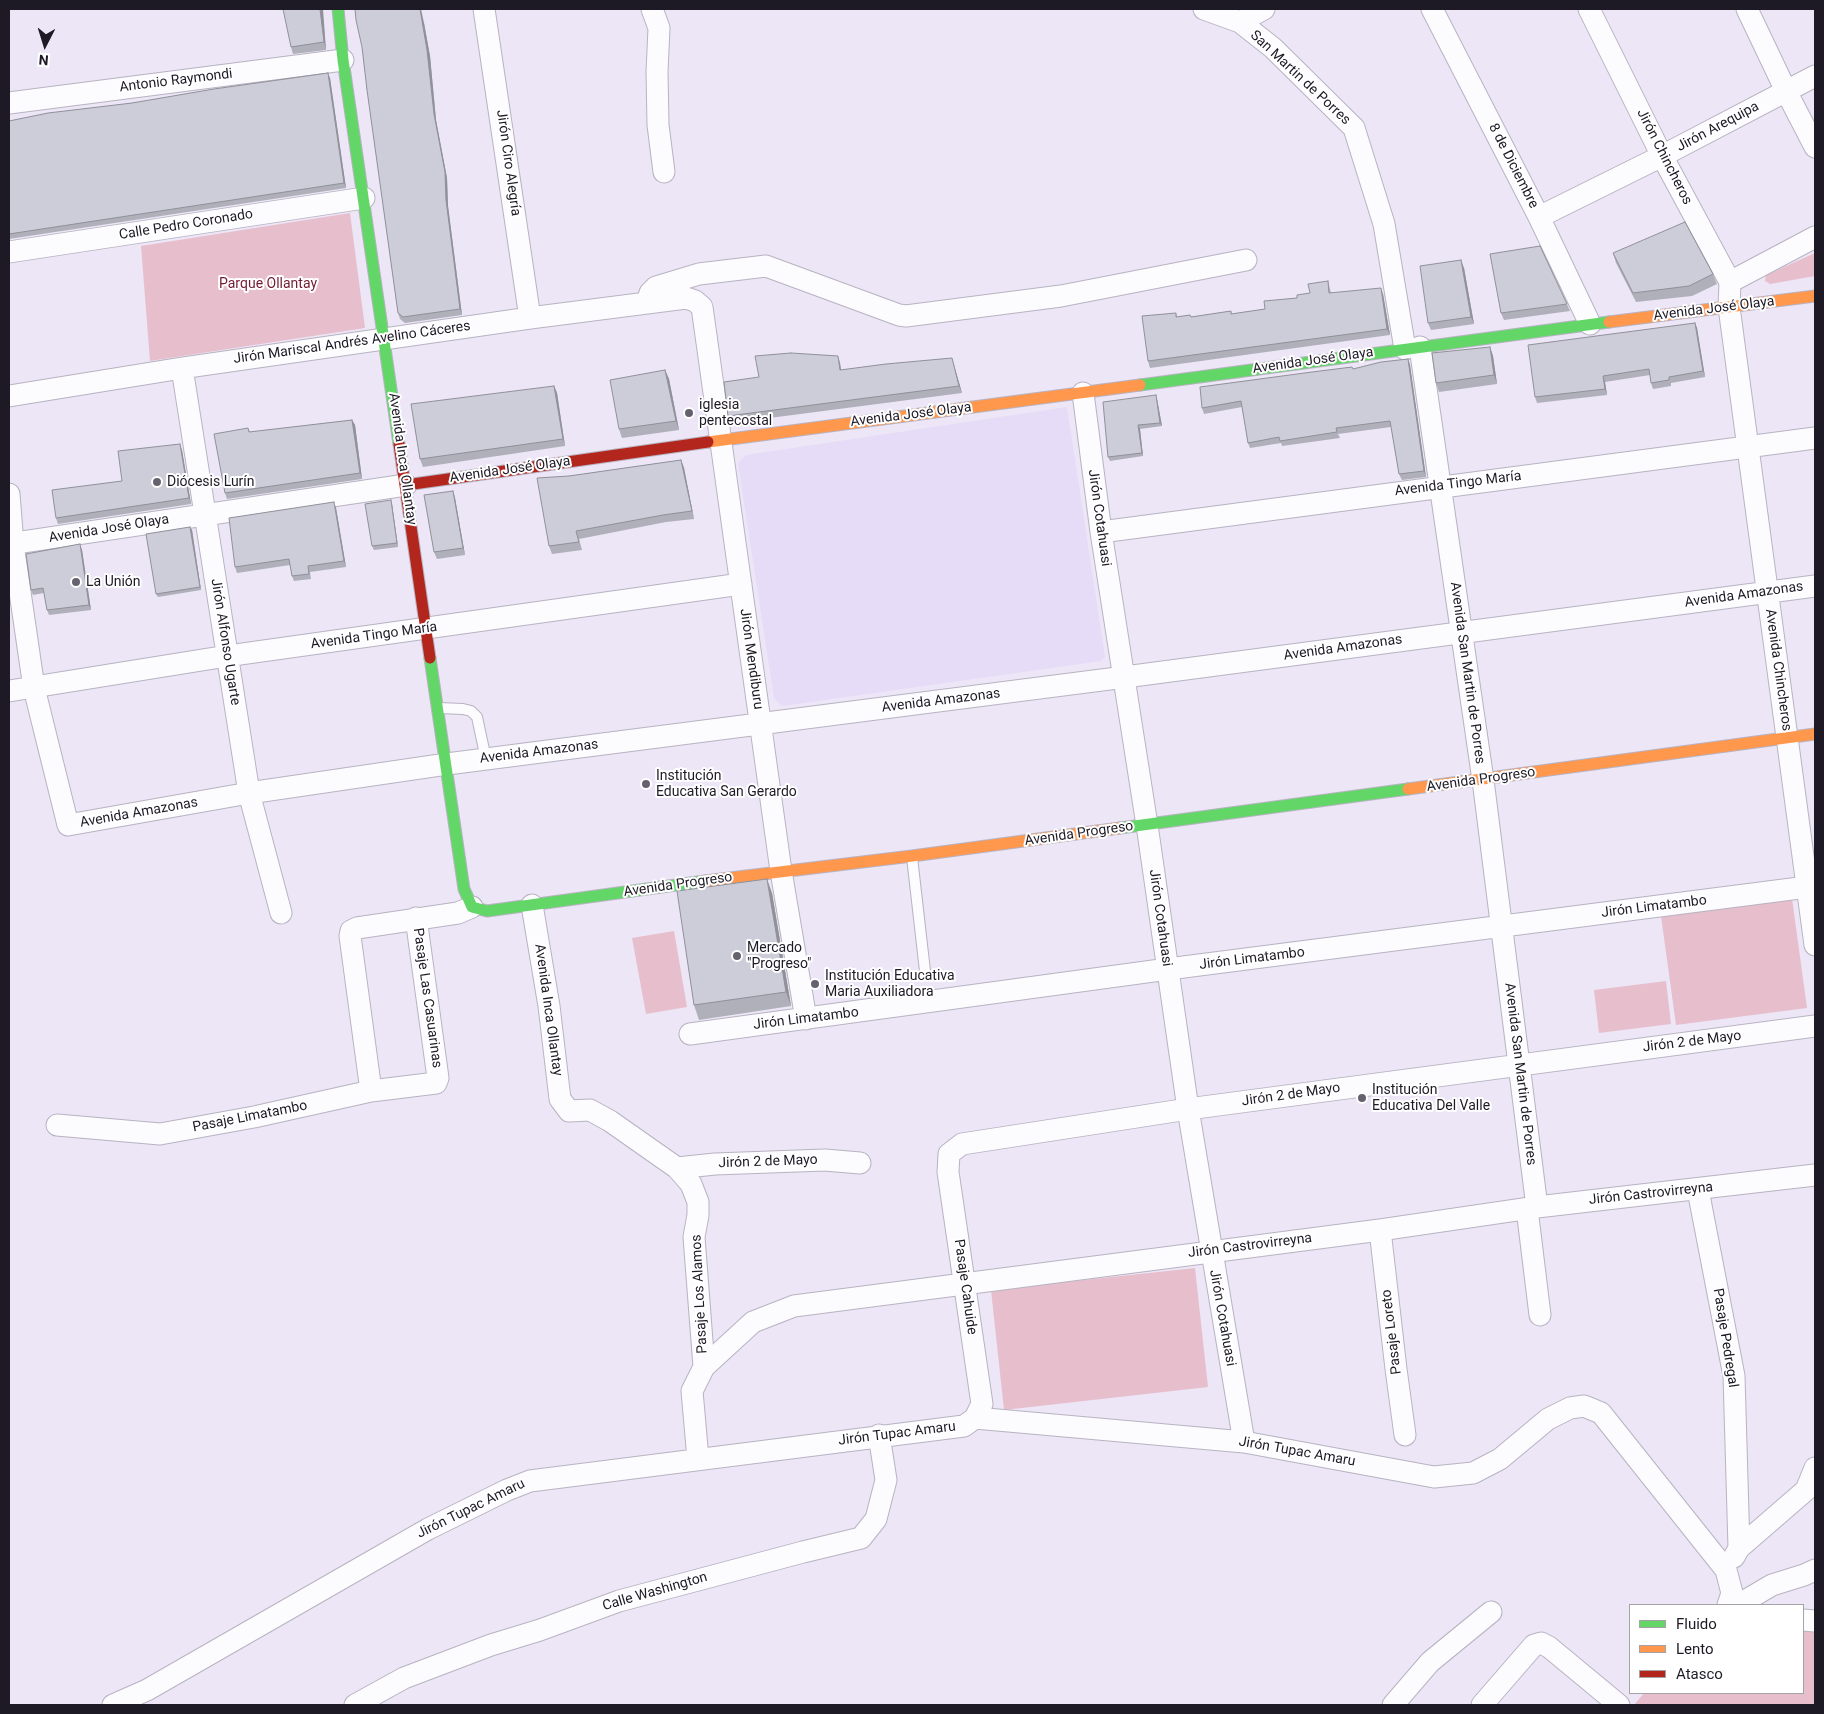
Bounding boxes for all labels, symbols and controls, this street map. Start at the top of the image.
north arrow [20,20,70,70]
street label: San Martin de Porres [1246,27,1354,129]
text: N [38,52,49,68]
street label: Antonio Raymondi [118,66,234,96]
street label: Jirón Arequipa [1674,98,1762,156]
street label: Jirón Chincheros [1633,106,1695,208]
street label: Jirón Ciro Alegría [492,109,524,217]
street label: 8 de Diciembre [1484,121,1542,211]
street label: Calle Pedro Coronado [118,206,254,244]
park label: Parque Ollantay [219,276,317,292]
street label: Avenida José Olaya [1653,293,1775,325]
street label: Jirón Mariscal Andrés Avelino Cáceres [232,318,472,368]
street label: Avenida José Olaya [1252,344,1374,378]
street label: Avenida Inca Ollantay [384,392,420,526]
place label: iglesia pentecostal [699,397,772,430]
street label: Avenida José Olaya [850,399,972,431]
marker: iglesia pentecostal [683,407,695,419]
street label: Avenida José Olaya [449,453,571,487]
street label: Jirón Cotahuasi [1084,468,1114,568]
street label: Avenida Tingo María [1394,468,1522,500]
place label: Diócesis Lurín [167,474,255,490]
marker: Diócesis Lurín [151,476,163,488]
street label: Avenida José Olaya [48,511,170,547]
place label: La Unión [86,574,141,590]
marker: La Unión [70,576,82,588]
street label: Jirón Alfonso Ugarte [207,577,243,707]
street label: Avenida Amazonas [1684,578,1804,612]
street label: Avenida San Martin de Porres [1446,581,1488,765]
street label: Jirón Mendiburu [736,608,766,710]
street label: Avenida Chincheros [1761,608,1795,732]
street label: Avenida Tingo María [310,619,438,653]
street label: Avenida Amazonas [1283,631,1403,665]
street label: Avenida Amazonas [881,685,1001,717]
street label: Avenida Amazonas [479,736,599,768]
street label: Avenida Progreso [1426,764,1536,796]
place label: Institución Educativa San Gerardo [656,768,797,800]
marker: Institución Educativa San Gerardo [640,778,652,790]
street label: Avenida Amazonas [79,794,199,832]
street label: Avenida Progreso [1024,818,1134,850]
street label: Jirón Cotahuasi [1145,868,1175,968]
street label: Avenida Progreso [623,869,733,901]
street label: Jirón Limatambo [1600,892,1708,922]
street label: Pasaje Las Casuarinas [409,927,445,1069]
place label: Mercado "Progreso" [747,940,812,972]
street label: Avenida Inca Ollantay [530,943,566,1077]
street label: Jirón Limatambo [1198,944,1306,974]
marker: Mercado "Progreso" [731,950,743,962]
place label: Institución Educativa Maria Auxiliadora [825,968,955,1000]
marker: Institución Educativa Maria Auxiliadora [809,978,821,990]
street label: Avenida San Martin de Porres [1500,982,1540,1166]
street label: Jirón Limatambo [752,1004,860,1034]
street label: Jirón 2 de Mayo [1642,1028,1742,1056]
street label: Jirón 2 de Mayo [1241,1080,1341,1110]
place label: Institución Educativa Del Valle [1372,1082,1490,1114]
marker: Institución Educativa Del Valle [1356,1092,1368,1104]
street label: Pasaje Limatambo [191,1098,309,1136]
street label: Jirón 2 de Mayo [718,1152,818,1172]
street label: Jirón Castrovirreyna [1588,1179,1714,1209]
street label: Jirón Castrovirreyna [1187,1230,1313,1262]
street label: Pasaje Los Alamos [688,1234,712,1354]
street label: Pasaje Cahuide [950,1238,980,1336]
street label: Jirón Cotahuasi [1205,1268,1239,1368]
street label: Pasaje Pedregal [1709,1287,1741,1389]
street label: Pasaje Loreto [1378,1289,1406,1375]
street label: Jirón Tupac Amaru [837,1418,957,1450]
street label: Jirón Tupac Amaru [1237,1433,1357,1471]
street label: Jirón Tupac Amaru [414,1476,528,1542]
street label: Calle Washington [601,1569,709,1615]
legend [1629,1604,1804,1694]
text: Fluido [1676,1615,1717,1633]
text: Lento [1676,1640,1714,1658]
text: Atasco [1676,1665,1723,1683]

